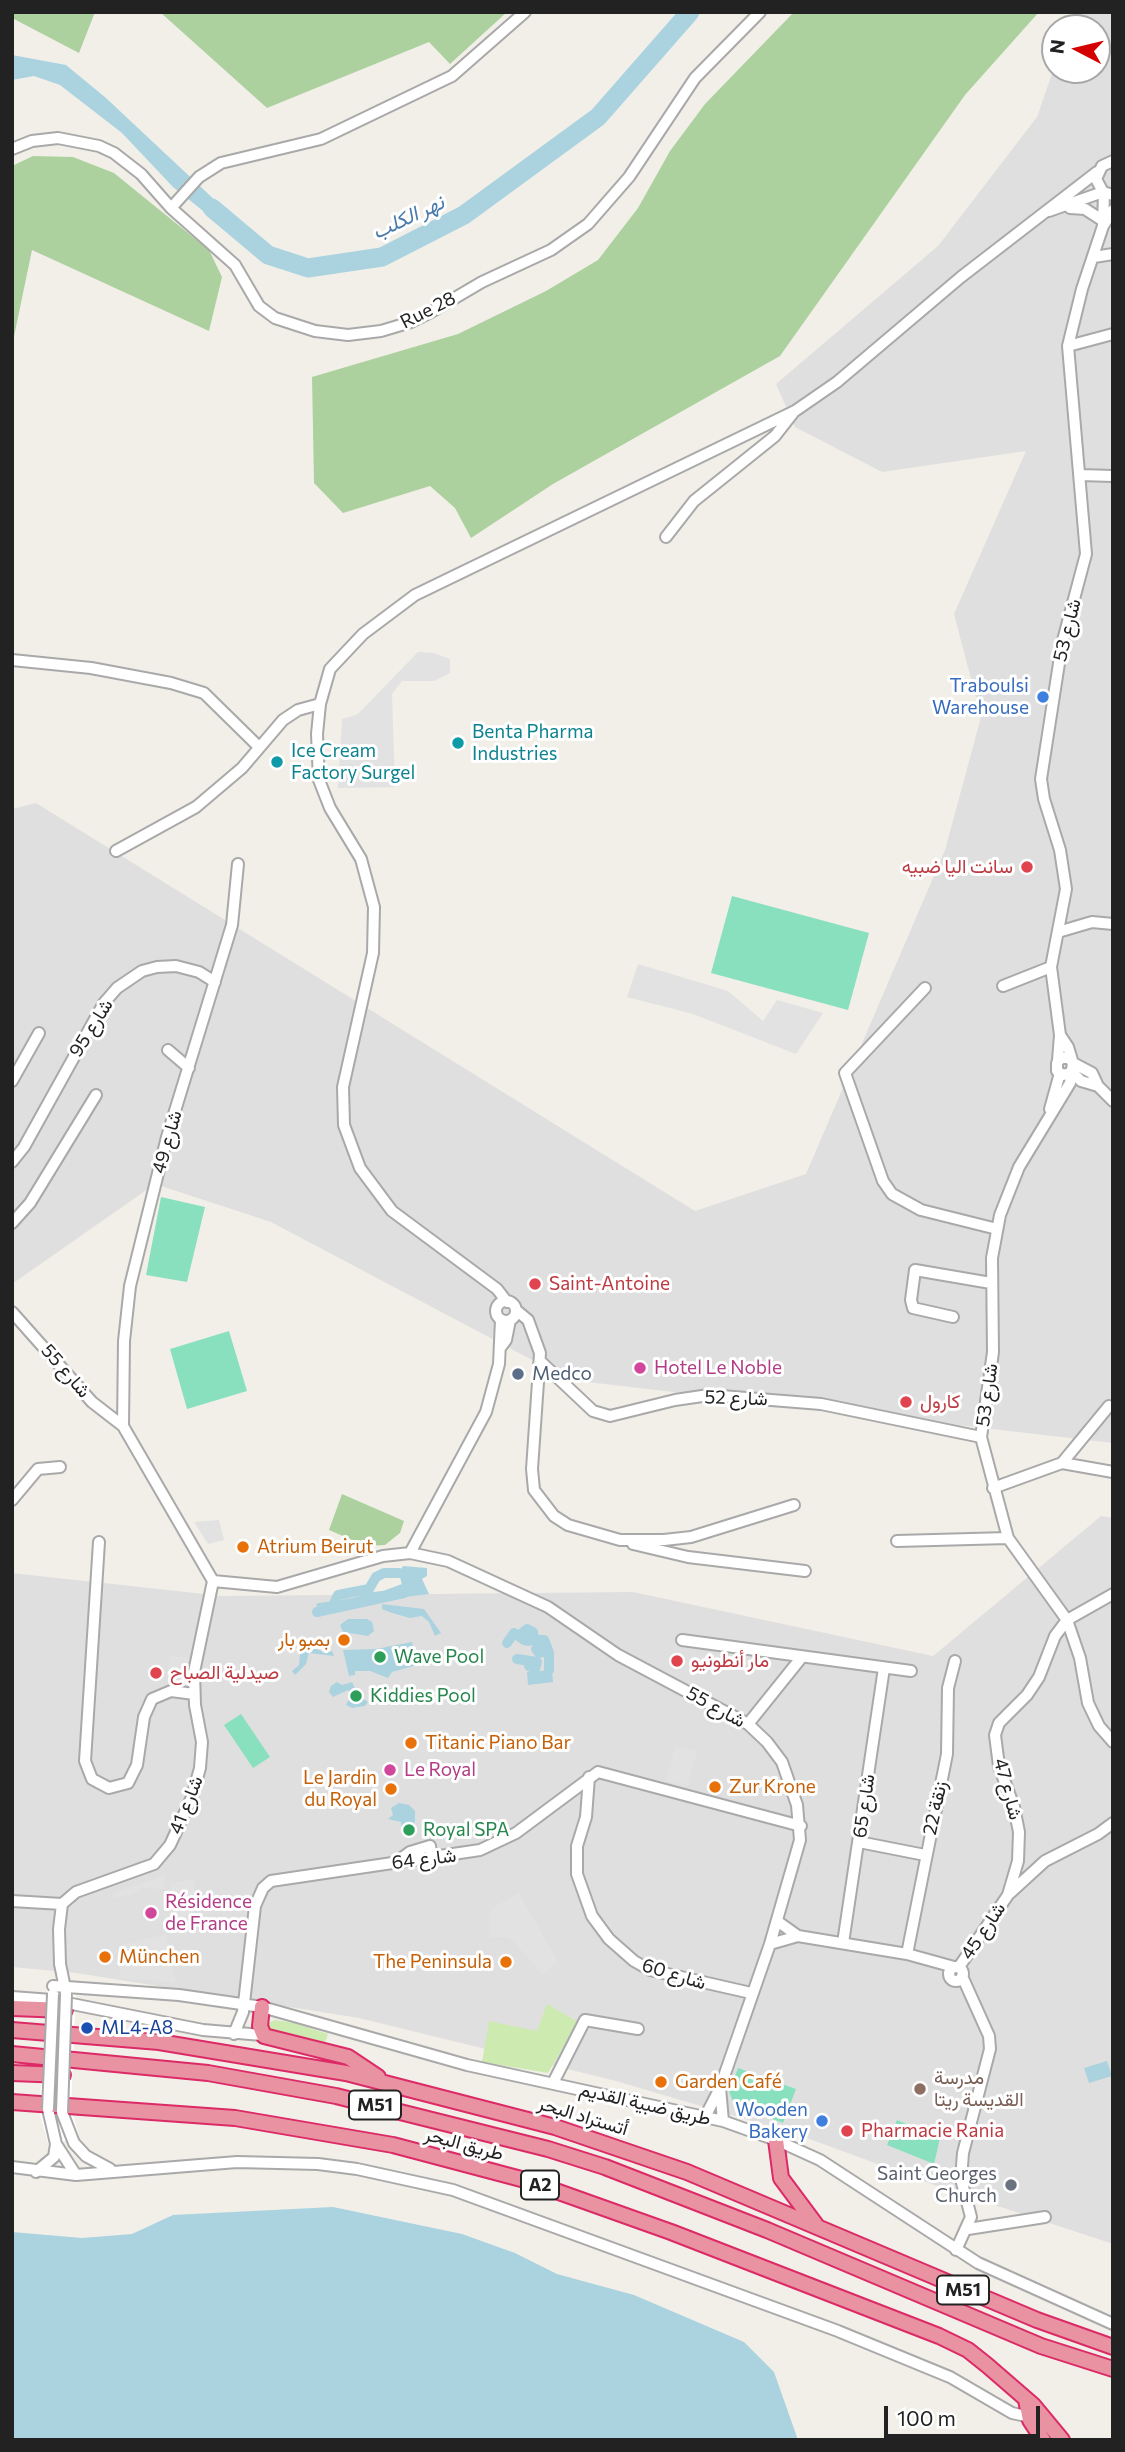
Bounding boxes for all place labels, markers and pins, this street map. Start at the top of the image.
place label: Traboulsi Warehouse [932,675,1029,719]
marker: Traboulsi Warehouse [1035,689,1051,705]
place label: Benta Pharma Industries [472,721,593,765]
marker: Benta Pharma Industries [450,735,466,751]
place label: Ice Cream Factory Surgel [291,740,415,784]
marker: Ice Cream Factory Surgel [269,754,285,770]
place label: سانت اليا ضبيه [902,856,1013,878]
marker: سانت اليا ضبيه [1019,859,1035,875]
place label: Saint-Antoine [549,1273,670,1295]
marker: Saint-Antoine [527,1276,543,1292]
place label: Hotel Le Noble [654,1357,782,1379]
marker: Hotel Le Noble [632,1360,648,1376]
place label: Medco [532,1363,592,1385]
marker: Medco [510,1366,526,1382]
place label: كارول [920,1391,960,1413]
marker: كارول [898,1394,914,1410]
place label: Atrium Beirut [257,1536,374,1558]
marker: Atrium Beirut [235,1539,251,1555]
place label: بمبو بار [278,1629,330,1651]
marker: بمبو بار [336,1632,352,1648]
place label: Wave Pool [394,1646,484,1668]
marker: Wave Pool [372,1649,388,1665]
place label: مار أنطونيو [691,1650,769,1672]
marker: مار أنطونيو [669,1653,685,1669]
place label: صيدلية الصباح [170,1662,279,1684]
marker: صيدلية الصباح [148,1665,164,1681]
place label: Kiddies Pool [370,1685,476,1707]
marker: Kiddies Pool [348,1688,364,1704]
place label: Titanic Piano Bar [425,1732,571,1754]
marker: Titanic Piano Bar [403,1735,419,1751]
place label: Le Royal [404,1759,476,1781]
marker: Le Royal [382,1762,398,1778]
place label: Le Jardin du Royal [303,1767,377,1811]
place label: Zur Krone [729,1776,816,1798]
marker: Zur Krone [707,1779,723,1795]
marker: Le Jardin du Royal [383,1781,399,1797]
place label: Royal SPA [423,1819,509,1841]
marker: Royal SPA [401,1822,417,1838]
place label: Résidence de France [165,1891,252,1935]
marker: Résidence de France [143,1905,159,1921]
place label: München [119,1946,200,1968]
marker: München [97,1949,113,1965]
place label: The Peninsula [373,1951,492,1973]
marker: The Peninsula [498,1954,514,1970]
place label: ML4-A8 [101,2017,173,2039]
marker: ML4-A8 [79,2020,95,2036]
place label: مدرسة القديسة ريتا [934,2067,1024,2111]
place label: Garden Café [675,2071,782,2093]
marker: Garden Café [653,2074,669,2090]
marker: مدرسة القديسة ريتا [912,2081,928,2097]
place label: Wooden Bakery [735,2099,808,2143]
marker: Wooden Bakery [814,2113,830,2129]
place label: Pharmacie Rania [861,2120,1004,2142]
marker: Pharmacie Rania [839,2123,855,2139]
place label: Saint Georges Church [877,2163,997,2207]
marker: Saint Georges Church [1003,2177,1019,2193]

